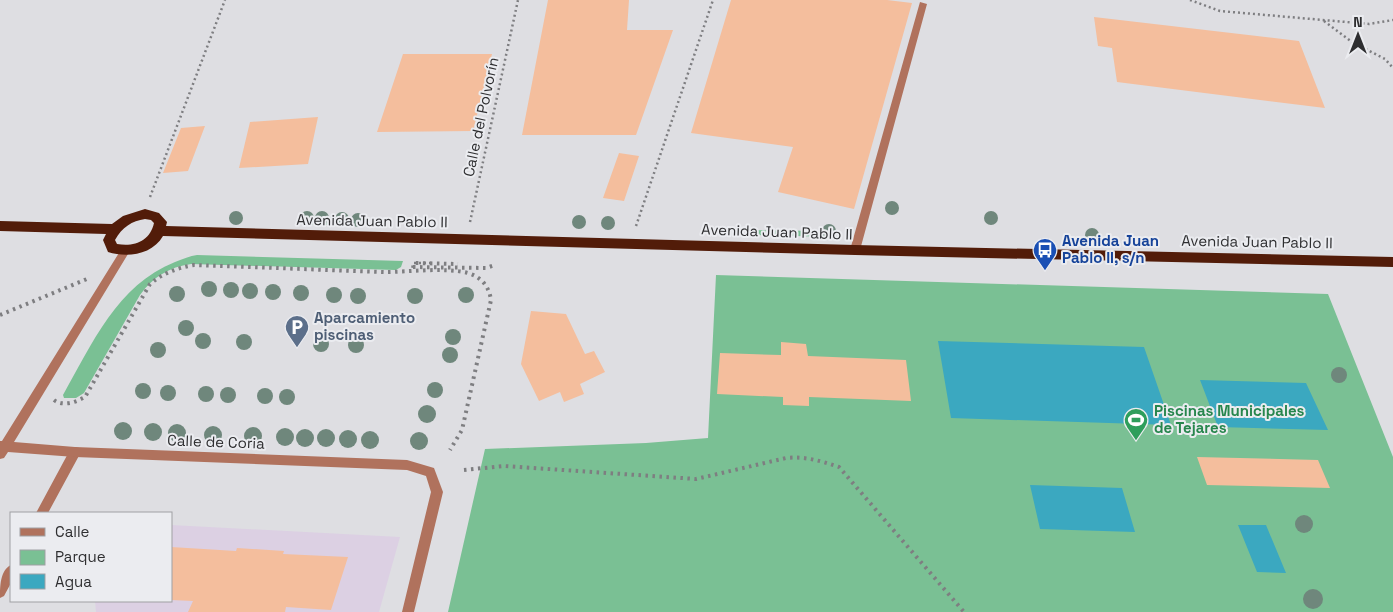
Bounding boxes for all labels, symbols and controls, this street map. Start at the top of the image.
north arrow [1333,10,1383,60]
text: N [1353,13,1363,31]
street label: Calle del Polvorín [459,55,502,178]
street label: Avenida Juan Pablo II [296,210,448,231]
street label: Avenida Juan Pablo II [701,219,853,244]
place label: Avenida Juan Pablo II, s/n [1062,231,1159,267]
street label: Avenida Juan Pablo II [1181,231,1333,252]
bus stop icon: Avenida Juan Pablo II, s/n [1032,237,1058,271]
place label: Aparcamiento piscinas [314,308,415,344]
parking icon: Aparcamiento piscinas [284,314,310,348]
place label: Piscinas Municipales de Tejares [1154,401,1305,437]
sports icon: Piscinas Municipales de Tejares [1123,407,1149,441]
street label: Calle de Coria [167,430,265,453]
legend [10,512,172,602]
text: Calle [55,522,90,541]
text: Parque [55,547,106,566]
text: Agua [55,572,92,591]

